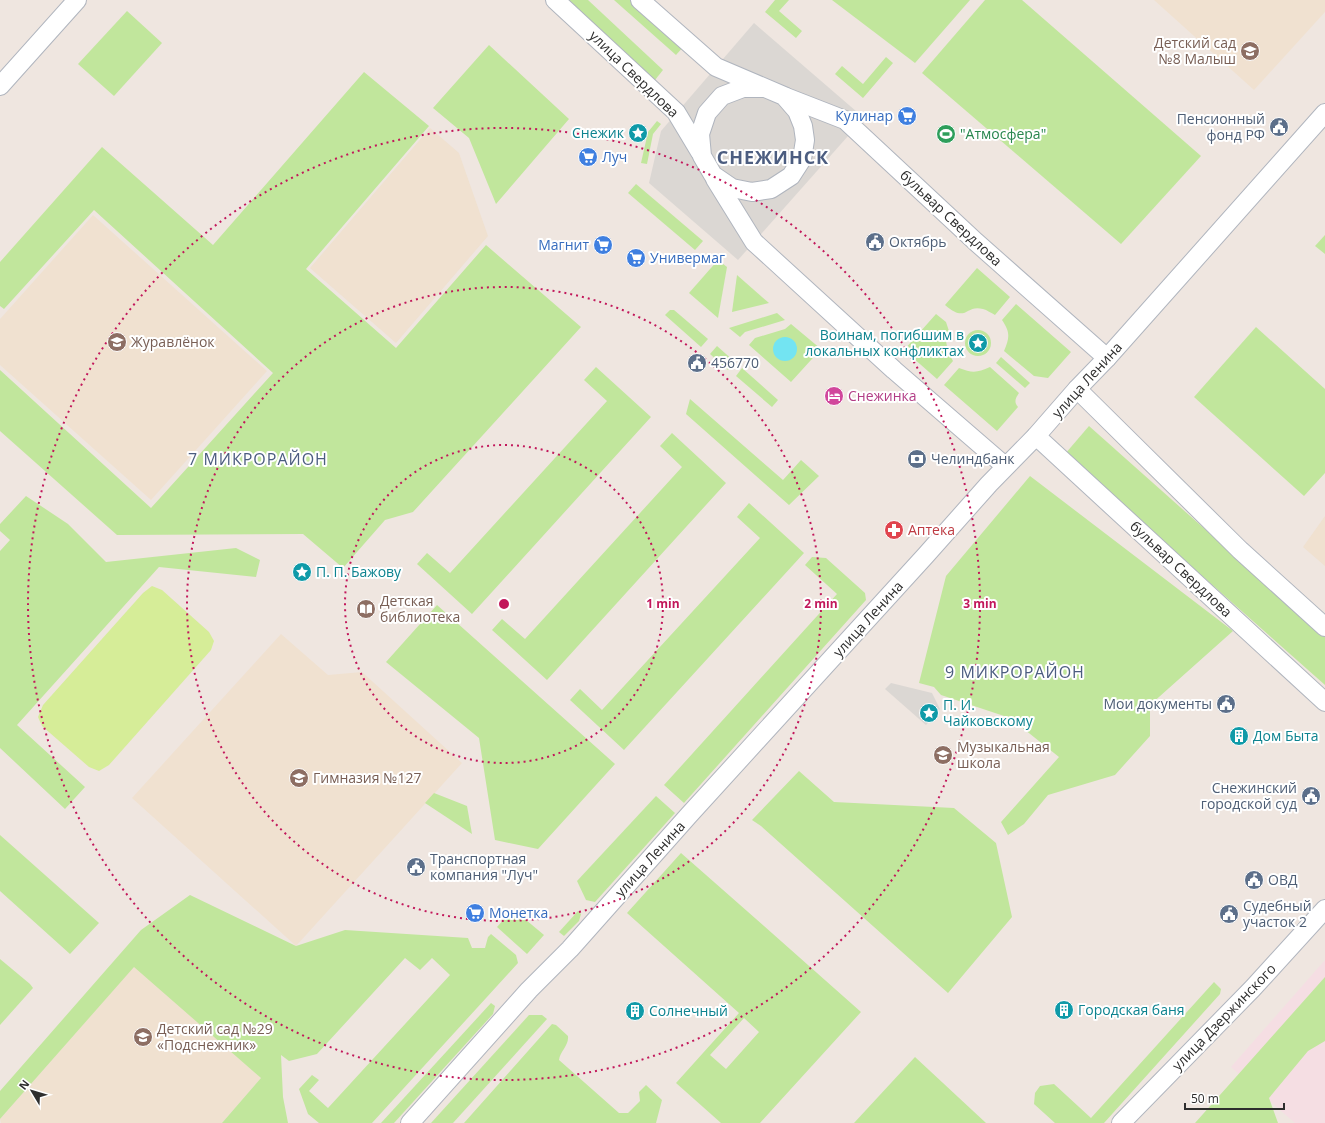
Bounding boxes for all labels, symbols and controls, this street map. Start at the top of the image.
street label: улица Свердлова [585,26,683,121]
place label: Детский сад №8 Малыш [1154,33,1236,68]
school or university icon: Детский сад №8 Малыш [1239,40,1261,62]
supermarket icon: Кулинар [896,105,918,127]
place label: Кулинар [835,106,893,125]
place label: Пенсионный фонд РФ [1177,109,1265,144]
public building icon: Пенсионный фонд РФ [1268,116,1290,138]
place icon: Снежик [627,122,649,144]
place label: Снежик [572,123,625,142]
sports icon: "Атмосфера" [935,123,957,145]
place label: "Атмосфера" [960,124,1046,143]
district label: СНЕЖИНСК [717,145,829,169]
supermarket icon: Луч [577,146,599,168]
place label: Луч [602,147,627,166]
street label: бульвар Свердлова [896,165,1007,270]
public building icon: Октябрь [864,231,886,253]
place label: Октябрь [889,232,947,251]
supermarket icon: Магнит [592,234,614,256]
place label: Магнит [538,235,589,254]
supermarket icon: Универмаг [625,247,647,269]
place label: Универмаг [650,248,725,267]
place label: Воинам, погибшим в локальных конфликтах [805,325,965,360]
school or university icon: Журавлёнок [106,331,128,353]
place label: Журавлёнок [131,332,215,351]
place icon: Воинам, погибшим в локальных конфликтах [967,332,989,354]
street label: улица Ленина [1047,338,1126,422]
public building icon: 456770 [686,352,708,374]
place label: 456770 [711,353,759,372]
hotel icon: Снежинка [823,385,845,407]
place label: Снежинка [848,386,917,405]
district label: 7 МИКРОРАЙОН [188,448,328,470]
bank icon: Челиндбанк [906,448,928,470]
place label: Челиндбанк [931,449,1015,468]
street label: бульвар Свердлова [1126,516,1237,621]
pharmacy icon: Аптека [883,519,905,541]
place label: Аптека [908,520,955,539]
place icon: П. П. Бажову [291,561,313,583]
place label: П. П. Бажову [316,562,402,581]
street label: улица Ленина [828,577,907,661]
place label: Детская библиотека [380,591,460,626]
text: 1 min [646,595,680,612]
text: 2 min [804,595,838,612]
text: 3 min [963,595,997,612]
centre of rings [497,597,511,611]
library icon: Детская библиотека [355,598,377,620]
district label: 9 МИКРОРАЙОН [945,661,1085,683]
public building icon: Мои документы [1215,693,1237,715]
place label: Мои документы [1103,694,1212,713]
place label: П. И. Чайковскому [943,695,1034,730]
place icon: П. И. Чайковскому [918,702,940,724]
building icon: Дом Быта [1228,725,1250,747]
place label: Дом Быта [1253,726,1319,745]
place label: Музыкальная школа [957,737,1050,772]
school or university icon: Музыкальная школа [932,744,954,766]
school or university icon: Гимназия №127 [288,767,310,789]
place label: Гимназия №127 [313,768,421,787]
place label: Снежинский городской суд [1201,778,1297,813]
public building icon: Снежинский городской суд [1300,785,1322,807]
street label: улица Ленина [610,817,689,901]
place label: Транспортная компания "Луч" [430,849,538,884]
public building icon: Транспортная компания "Луч" [405,856,427,878]
public building icon: ОВД [1243,869,1265,891]
place label: ОВД [1268,870,1298,889]
place label: Судебный участок 2 [1243,896,1312,931]
supermarket icon: Монетка [464,902,486,924]
place label: Монетка [489,903,548,922]
public building icon: Судебный участок 2 [1218,903,1240,925]
street label: улица Дзержинского [1168,959,1280,1074]
building icon: Городская баня [1053,999,1075,1021]
building icon: Солнечный [624,1000,646,1022]
place label: Городская баня [1078,1000,1185,1019]
place label: Солнечный [649,1001,728,1020]
place label: Детский сад №29 «Подснежник» [157,1019,273,1054]
school or university icon: Детский сад №29 «Подснежник» [132,1026,154,1048]
north arrow [12,1071,52,1111]
text: N [15,1076,32,1093]
scale bar [1185,1085,1284,1111]
text: 50 m [1191,1090,1219,1107]

